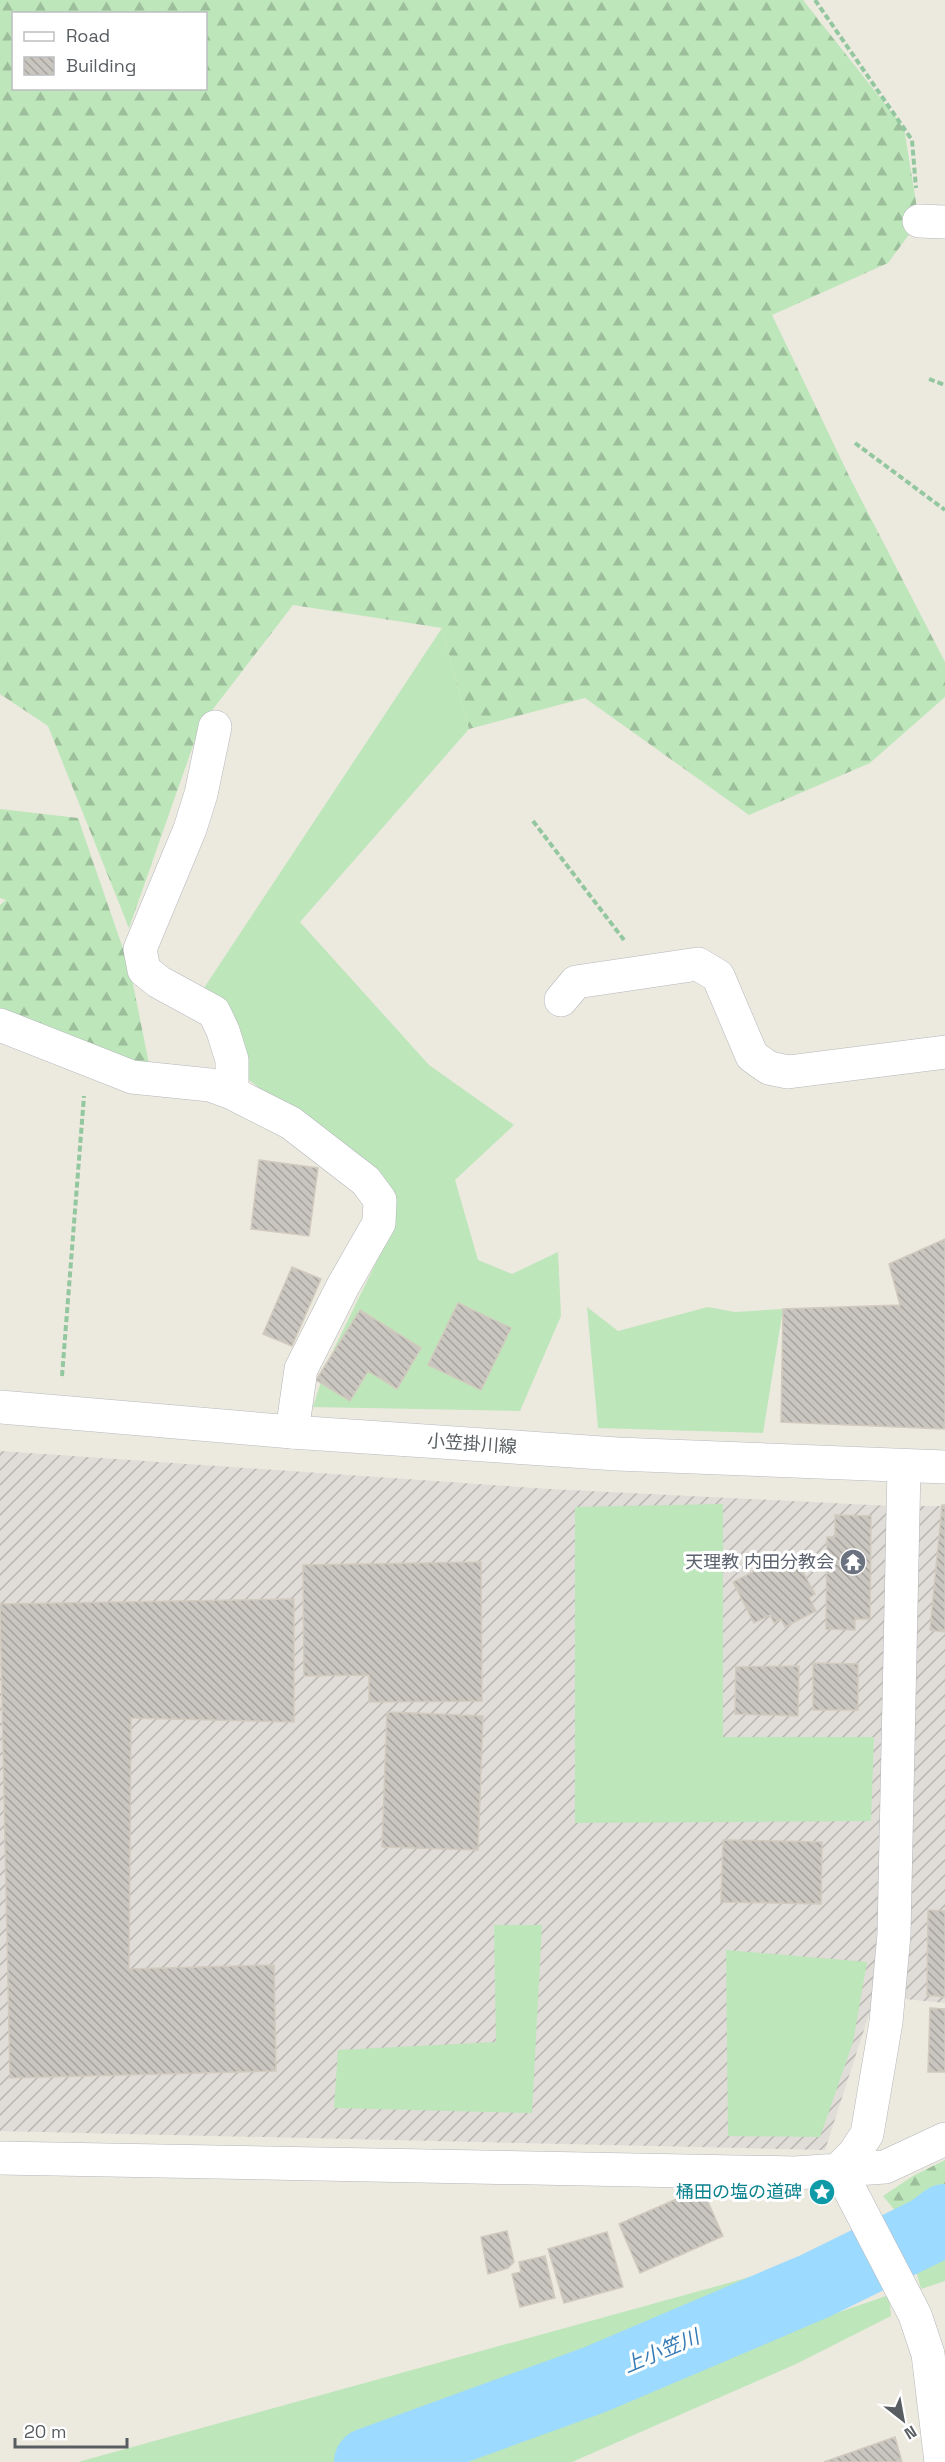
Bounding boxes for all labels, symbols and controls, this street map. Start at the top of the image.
legend [12,12,207,90]
text: Road [66,24,110,47]
text: Building [66,54,136,77]
street label: 小笠掛川線 [426,1429,518,1458]
temple icon: 天理教 内田分教会 [838,1547,868,1577]
place label: 天理教 内田分教会 [685,1550,834,1573]
place icon: 桶田の塩の道碑 [807,2177,837,2207]
place label: 桶田の塩の道碑 [676,2180,802,2203]
water label: 上小笠川 [619,2323,705,2379]
north arrow [873,2390,933,2450]
scale bar [15,2411,128,2449]
text: 20 m [24,2420,67,2443]
text: N [900,2421,920,2444]

